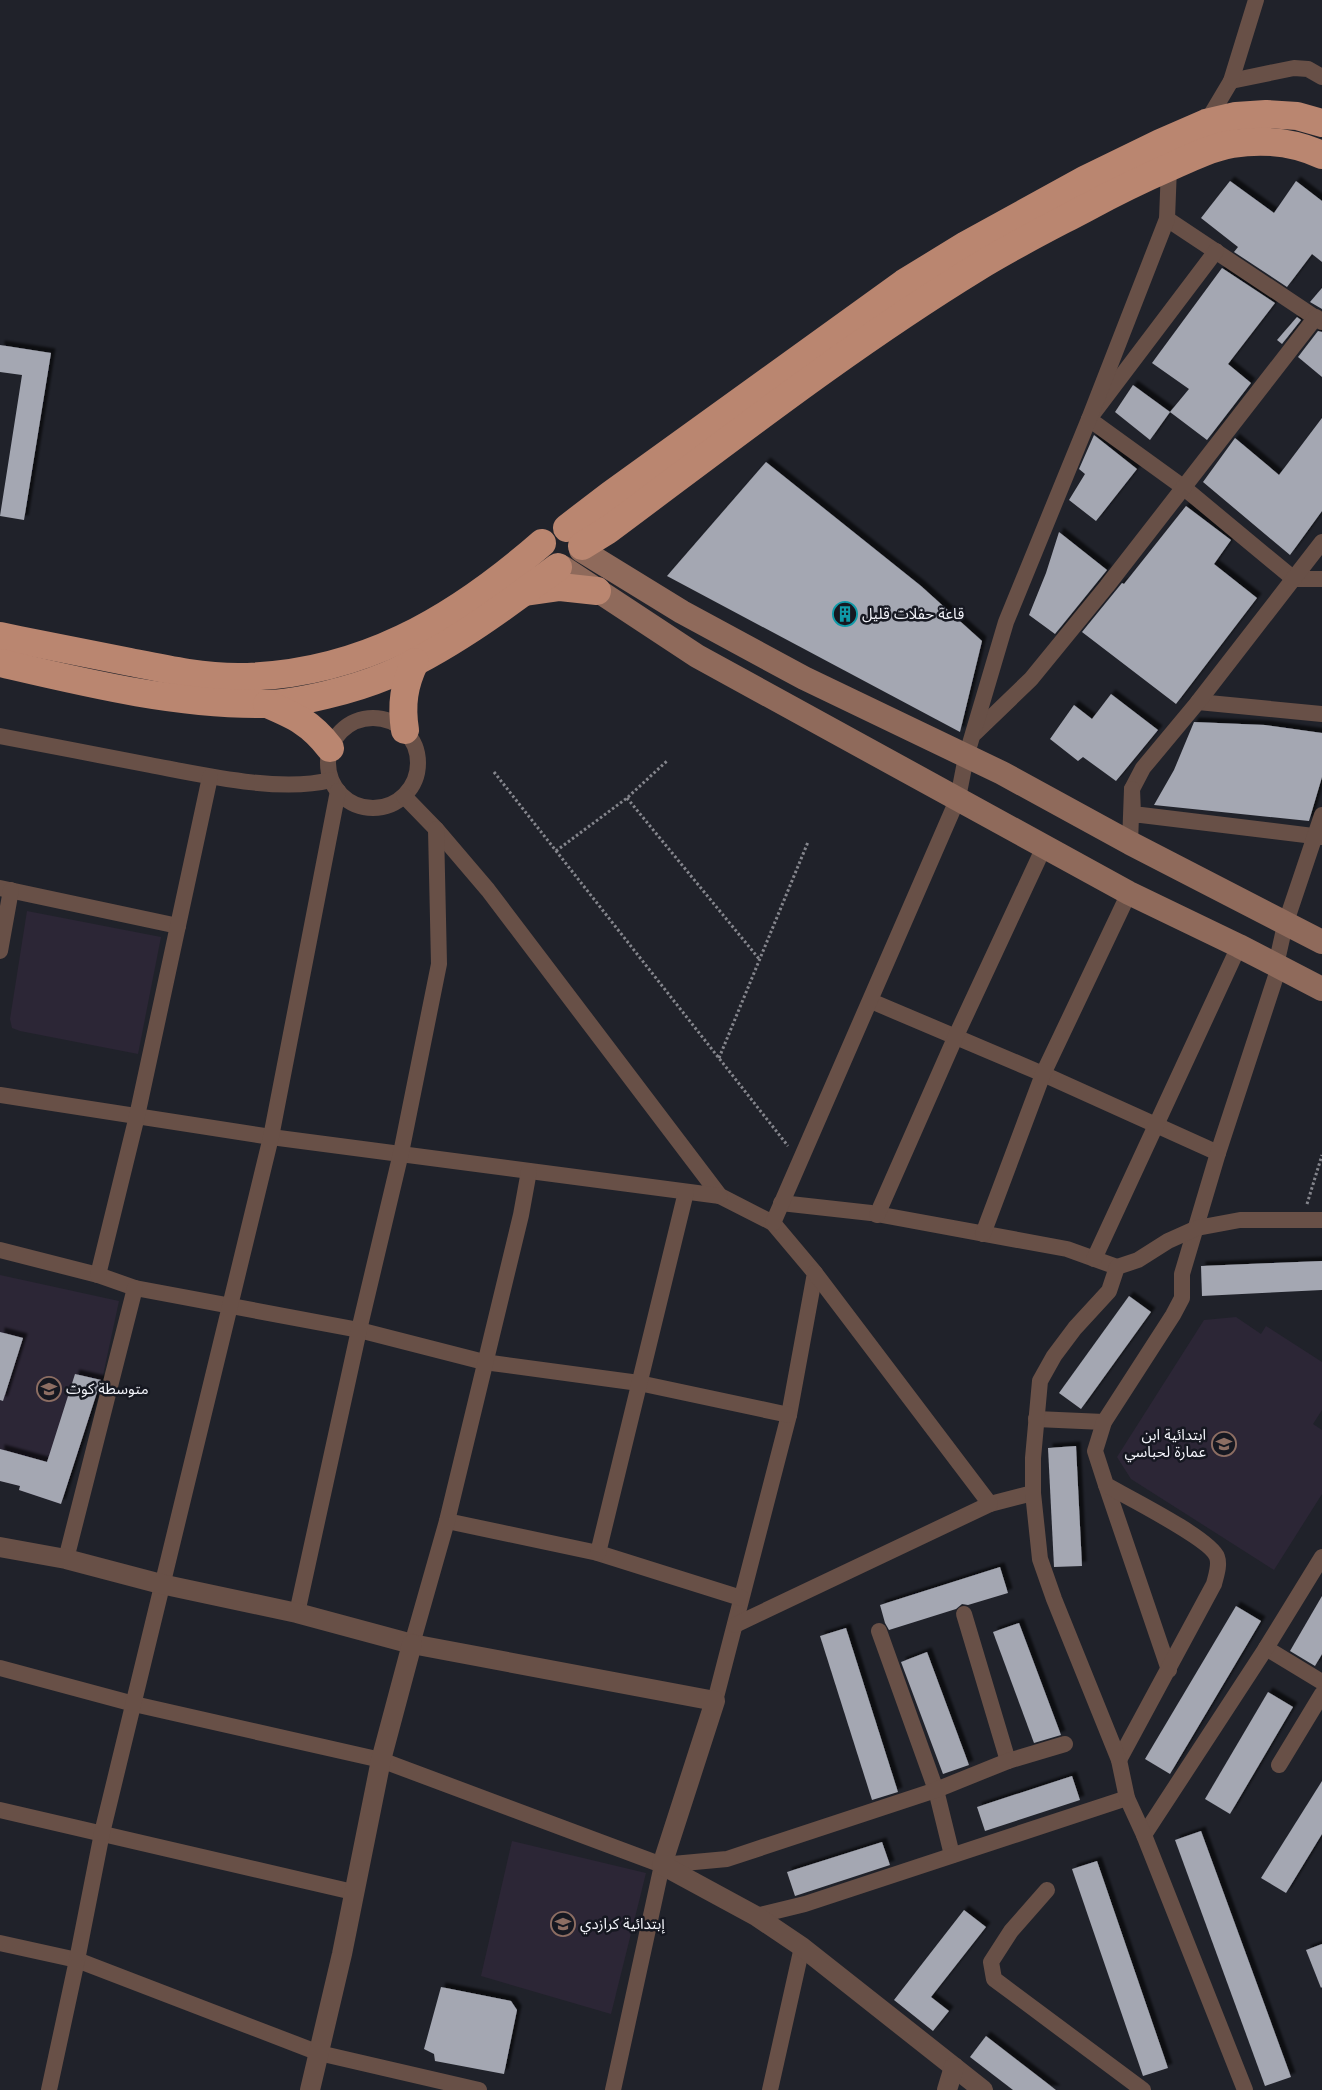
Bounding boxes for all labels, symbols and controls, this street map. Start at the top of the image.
building icon: قاعة حفلات قليل [832,601,858,627]
place label: قاعة حفلات قليل [862,605,964,623]
school or university icon: متوسطة كوت [36,1376,62,1402]
place label: متوسطة كوت [66,1380,149,1398]
place label: ابتدائية ابن عمارة لحباسي [1125,1426,1206,1463]
school or university icon: ابتدائية ابن عمارة لحباسي [1211,1431,1237,1457]
school or university icon: إبتدائية كرازدي [550,1911,576,1937]
place label: إبتدائية كرازدي [580,1915,666,1935]

